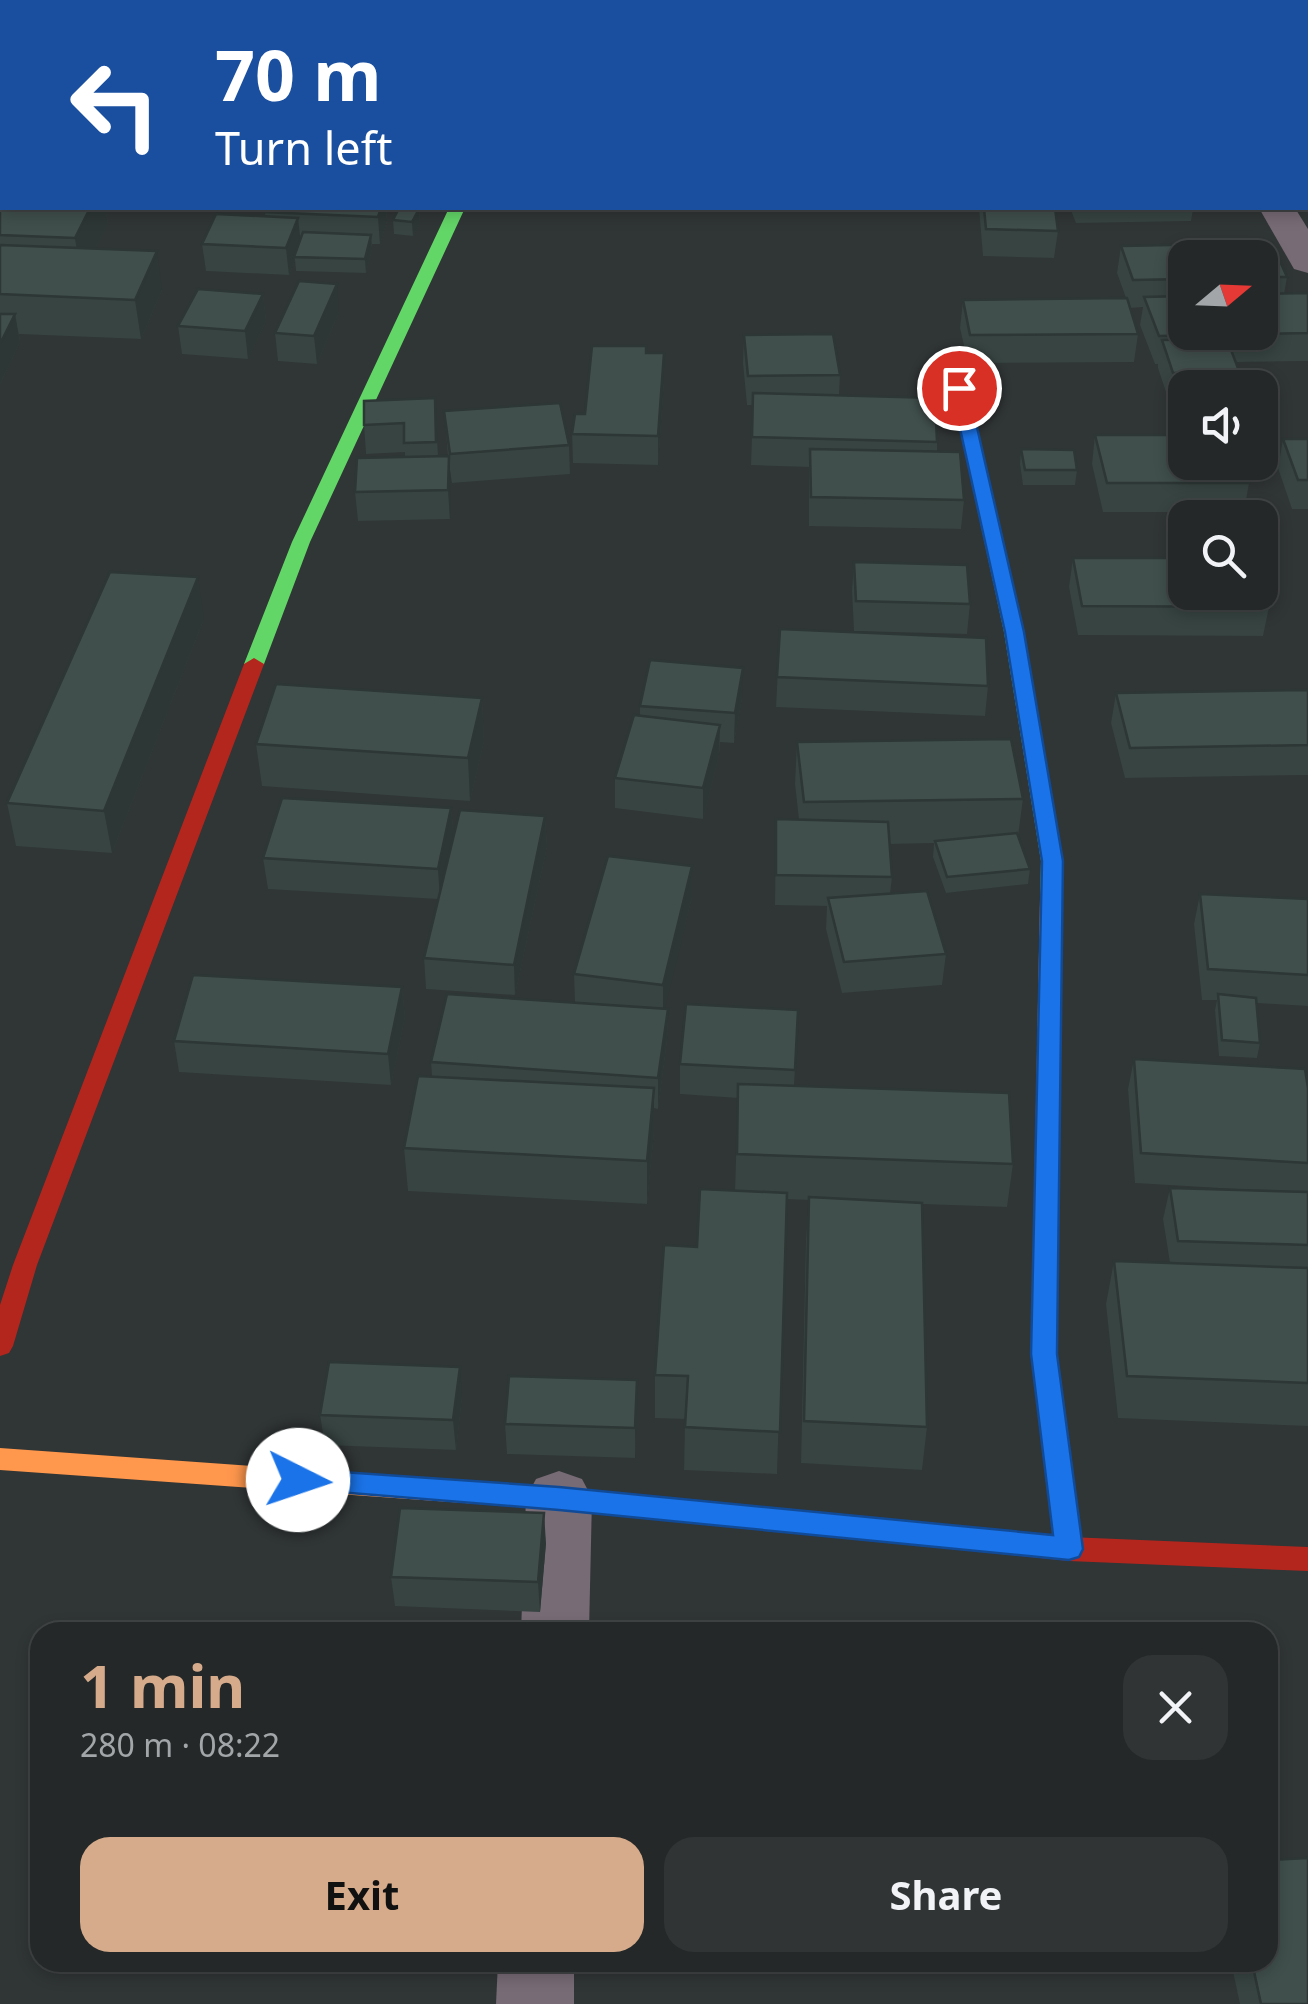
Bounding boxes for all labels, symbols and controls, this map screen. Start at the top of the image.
text: 70 m [215,26,382,122]
icon: left [50,40,180,170]
text: Turn left [215,117,392,178]
north arrow [1168,240,1278,350]
map controls [1168,240,1278,610]
pin [917,346,1002,431]
icon: arrive [932,361,987,416]
button: sound [1168,370,1278,480]
button: search [1168,500,1278,610]
position arrow [246,1428,350,1532]
text: 1 min [80,1644,245,1726]
button: close [1123,1655,1228,1760]
text: 280 m · 08:22 [80,1723,280,1766]
button: Exit [80,1837,644,1952]
button: Share [664,1837,1228,1952]

